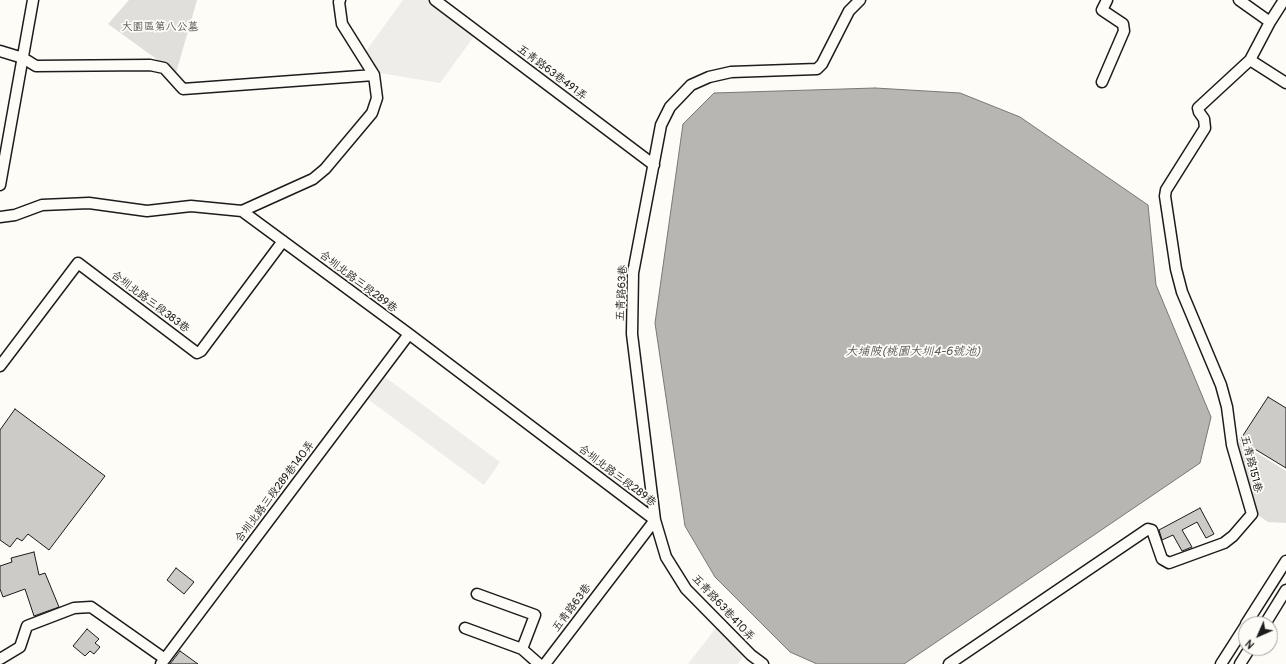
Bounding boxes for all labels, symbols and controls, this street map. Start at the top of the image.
park label: 大園區第八公墓 [122,20,198,34]
street label: 五青路63巷491弄 [515,42,589,104]
street label: 合圳北路三段289巷 [316,248,400,316]
street label: 五青路63巷 [614,264,630,322]
street label: 合圳北路三段383巷 [108,268,192,336]
water label: 大埔陂(桃園大圳4-6號池) [845,345,981,359]
street label: 五青路151巷 [1238,434,1264,494]
street label: 合圳北路三段289巷140弄 [233,439,317,545]
street label: 合圳北路三段289巷 [575,442,659,510]
street label: 五青路63巷410弄 [689,572,757,644]
street label: 五青路63巷 [550,581,594,635]
north arrow [1238,616,1278,656]
text: N [1243,637,1257,651]

